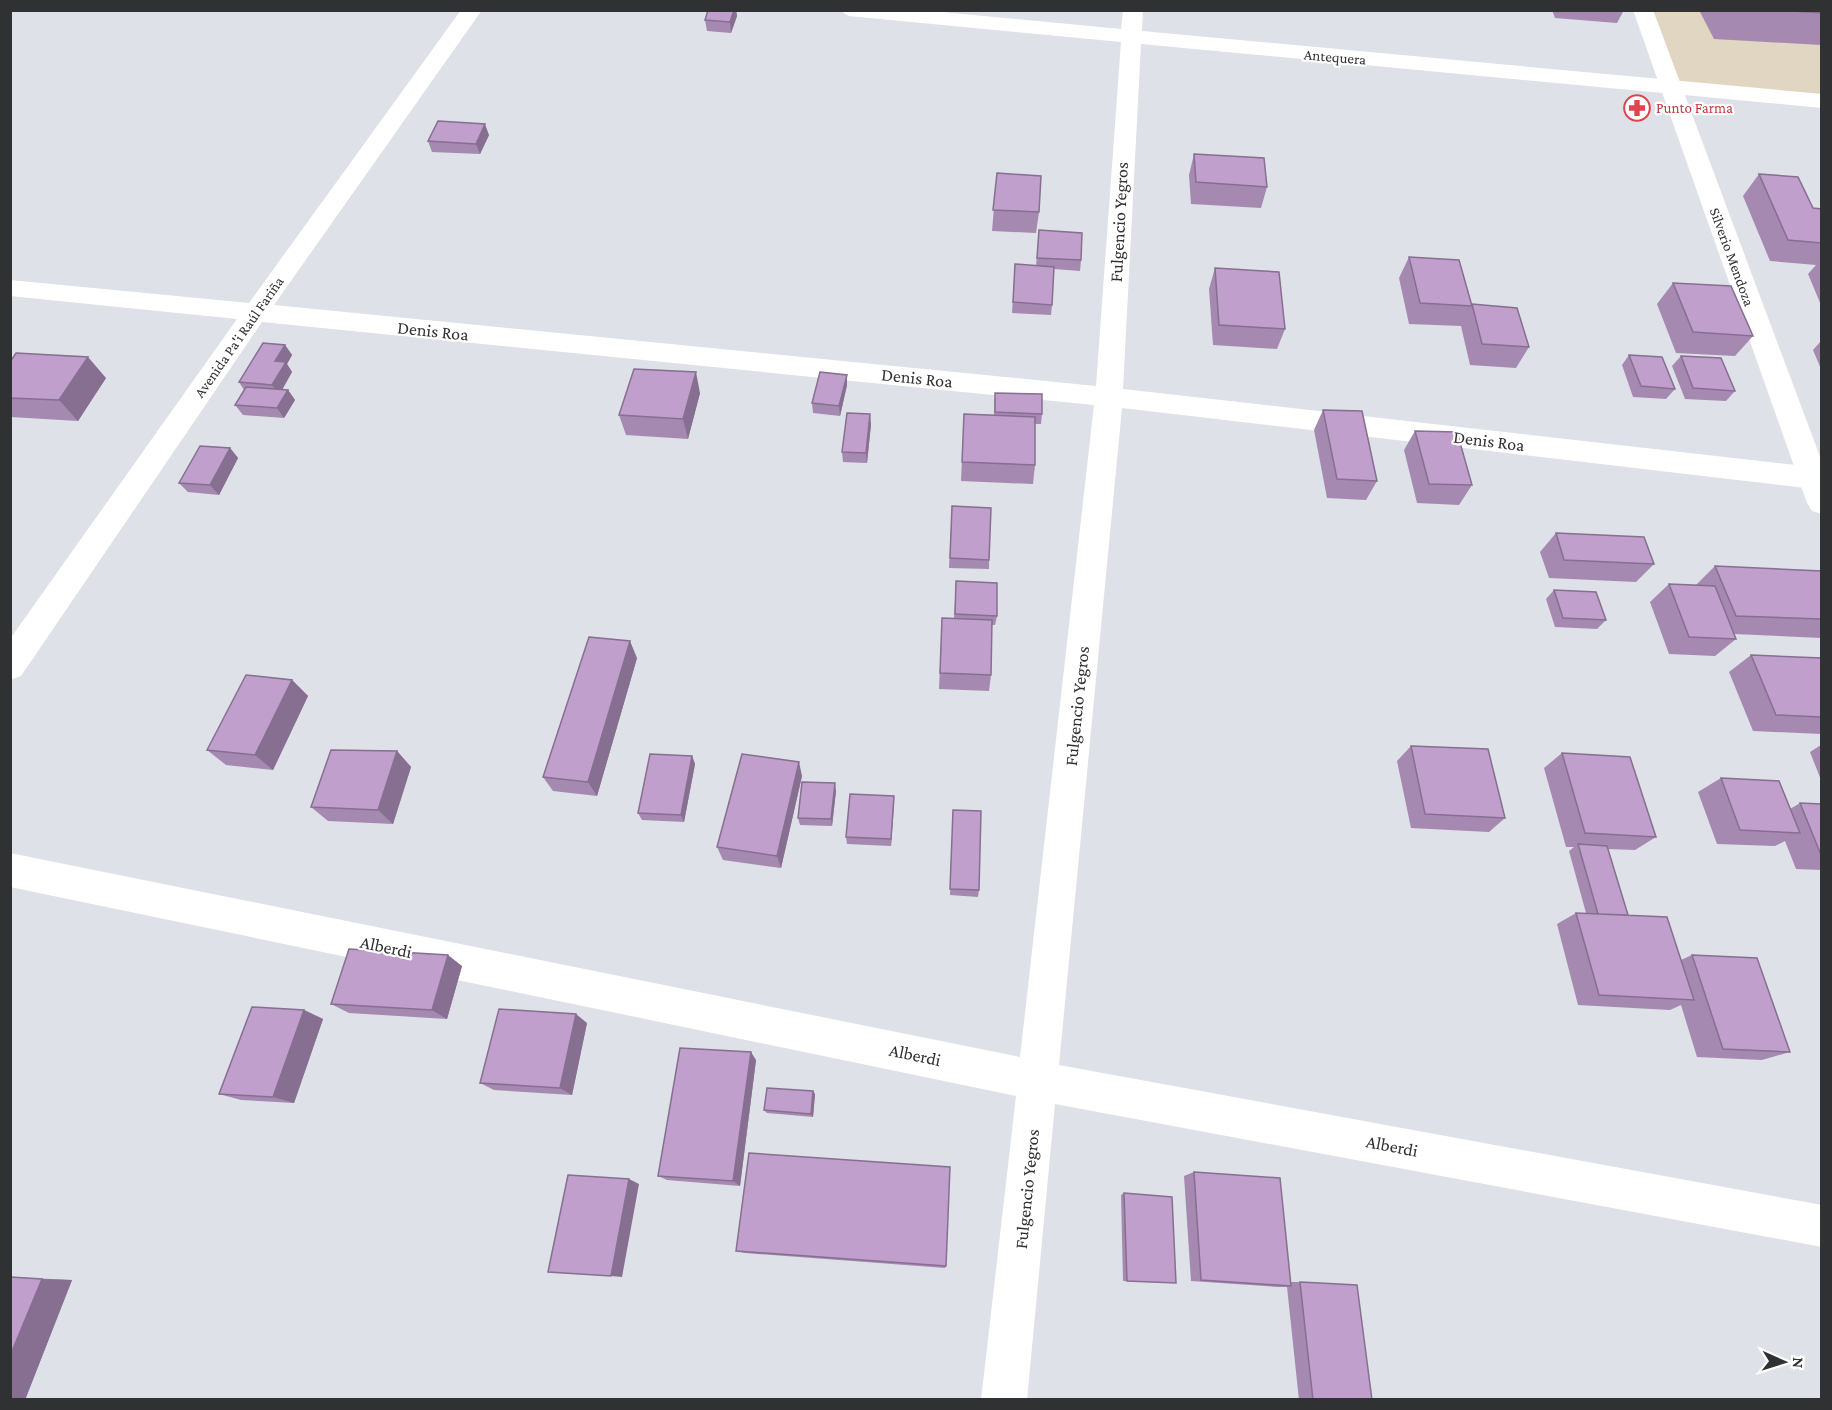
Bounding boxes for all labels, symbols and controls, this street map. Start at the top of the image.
street label: Antequera [1303,46,1367,69]
pharmacy icon: Punto Farma [1622,93,1652,123]
place label: Punto Farma [1656,100,1733,116]
street label: Fulgencio Yegros [1106,161,1132,283]
street label: Silverio Mendoza [1707,206,1757,308]
street label: Avenida Pa'i Raúl Fariña [191,273,287,400]
street label: Denis Roa [396,317,470,345]
street label: Denis Roa [880,364,954,392]
street label: Denis Roa [1452,427,1526,455]
street label: Fulgencio Yegros [1061,645,1093,767]
street label: Alberdi [358,932,414,962]
street label: Alberdi [887,1040,943,1070]
street label: Fulgencio Yegros [1011,1128,1043,1250]
street label: Alberdi [1364,1131,1420,1161]
north arrow [1754,1332,1814,1392]
text: N [1790,1357,1807,1369]

